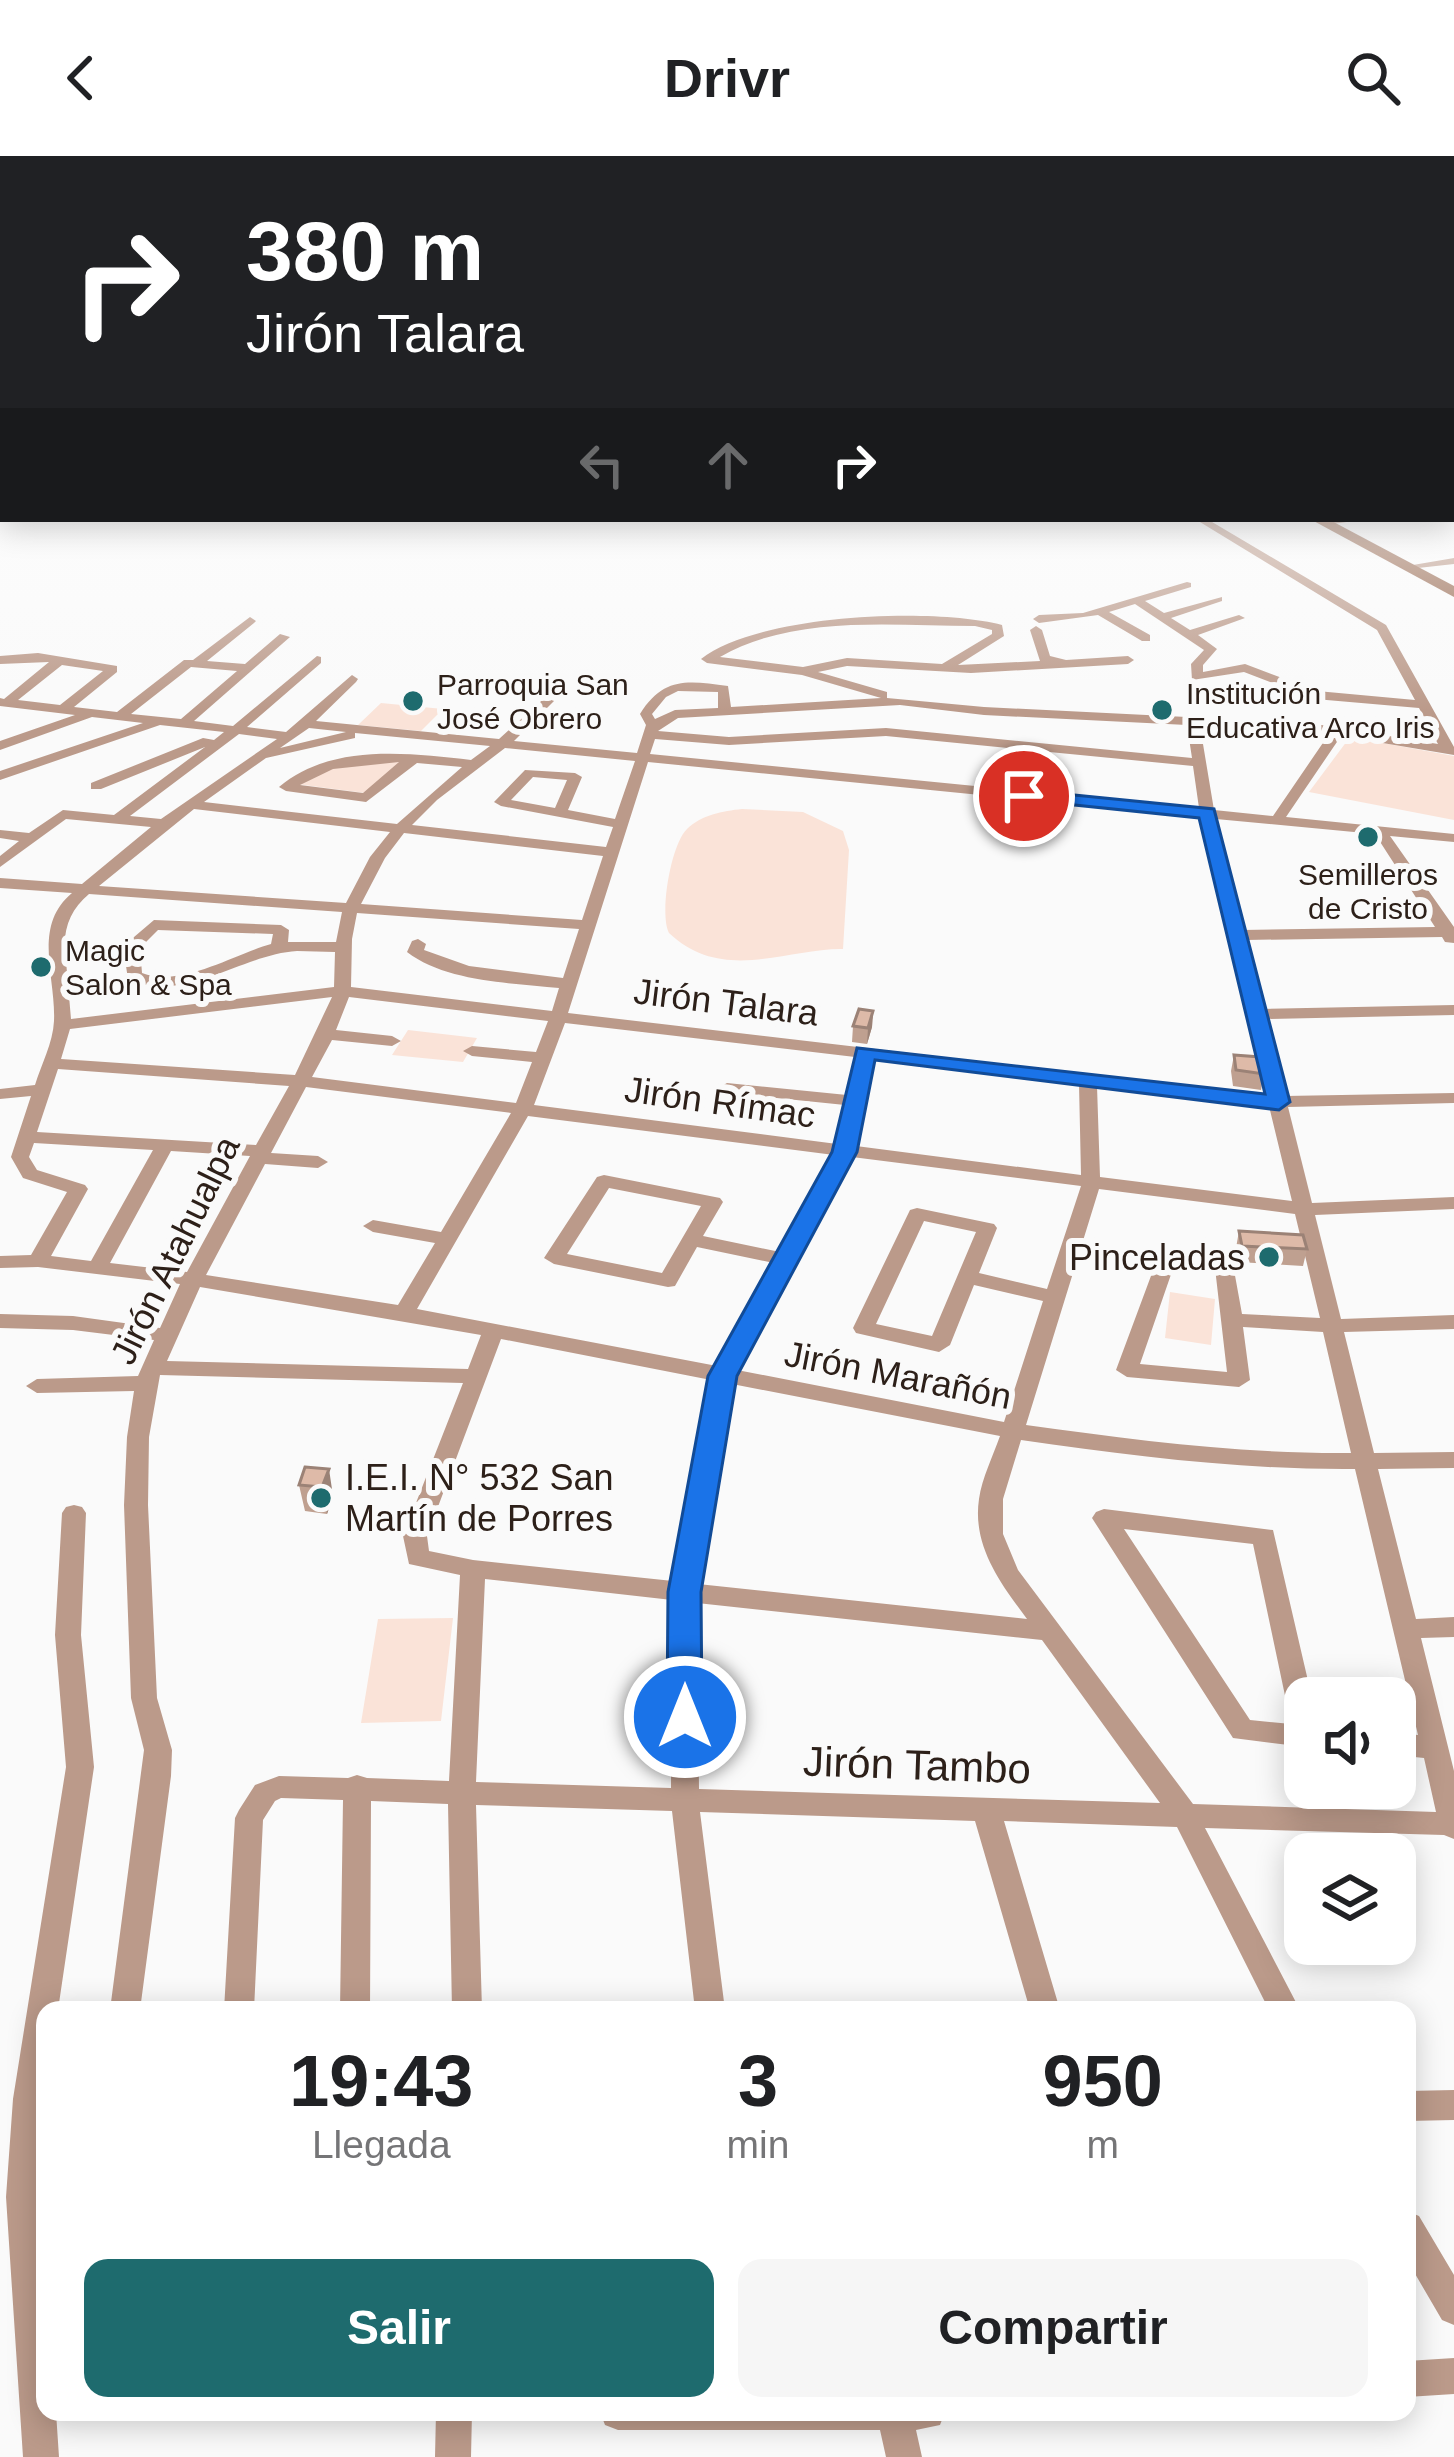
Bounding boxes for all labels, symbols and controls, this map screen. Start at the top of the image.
icon: back [48,45,114,111]
icon: search [1340,45,1406,111]
text: Drivr [664,48,790,108]
icon: right [48,204,204,360]
text: 380 m [246,204,484,298]
text: Jirón Talara [246,303,524,363]
icon: left [569,432,635,498]
icon: ahead [695,432,761,498]
icon: right [821,432,887,498]
place label: Parroquia San José Obrero [437,668,629,735]
place label: Institución Educativa Arco Iris [1186,677,1434,744]
marker: Parroquia San José Obrero [400,688,426,714]
marker: Institución Educativa Arco Iris [1149,697,1175,723]
pin [973,745,1075,847]
icon: arrive [991,763,1057,829]
marker: Semilleros de Cristo [1355,824,1381,850]
place label: Semilleros de Cristo [1298,858,1438,925]
place label: Magic Salon & Spa [65,934,232,1001]
marker: Magic Salon & Spa [28,954,54,980]
street label: Jirón Talara [631,970,821,1034]
street label: Jirón Rímac [622,1068,818,1136]
street label: Jirón Atahualpa [102,1129,248,1371]
place label: Pinceladas [1069,1237,1245,1278]
marker: Pinceladas [1256,1244,1282,1270]
street label: Jirón Marañón [781,1333,1015,1417]
place label: I.E.I. N° 532 San Martín de Porres [345,1457,614,1539]
marker: I.E.I. N° 532 San Martín de Porres [308,1485,334,1511]
position arrow [622,1654,748,1780]
map controls [1284,1677,1416,1965]
button: sound [1284,1677,1416,1809]
street label: Jirón Tambo [802,1738,1032,1792]
button: layers [1284,1833,1416,1965]
text: 19:43 [289,2041,473,2121]
text: 3 [738,2041,778,2121]
text: 950 [1043,2041,1163,2121]
text: Llegada [312,2123,451,2166]
text: min [727,2123,789,2166]
text: m [1086,2123,1119,2166]
button: Salir [84,2259,714,2397]
button: Compartir [738,2259,1368,2397]

